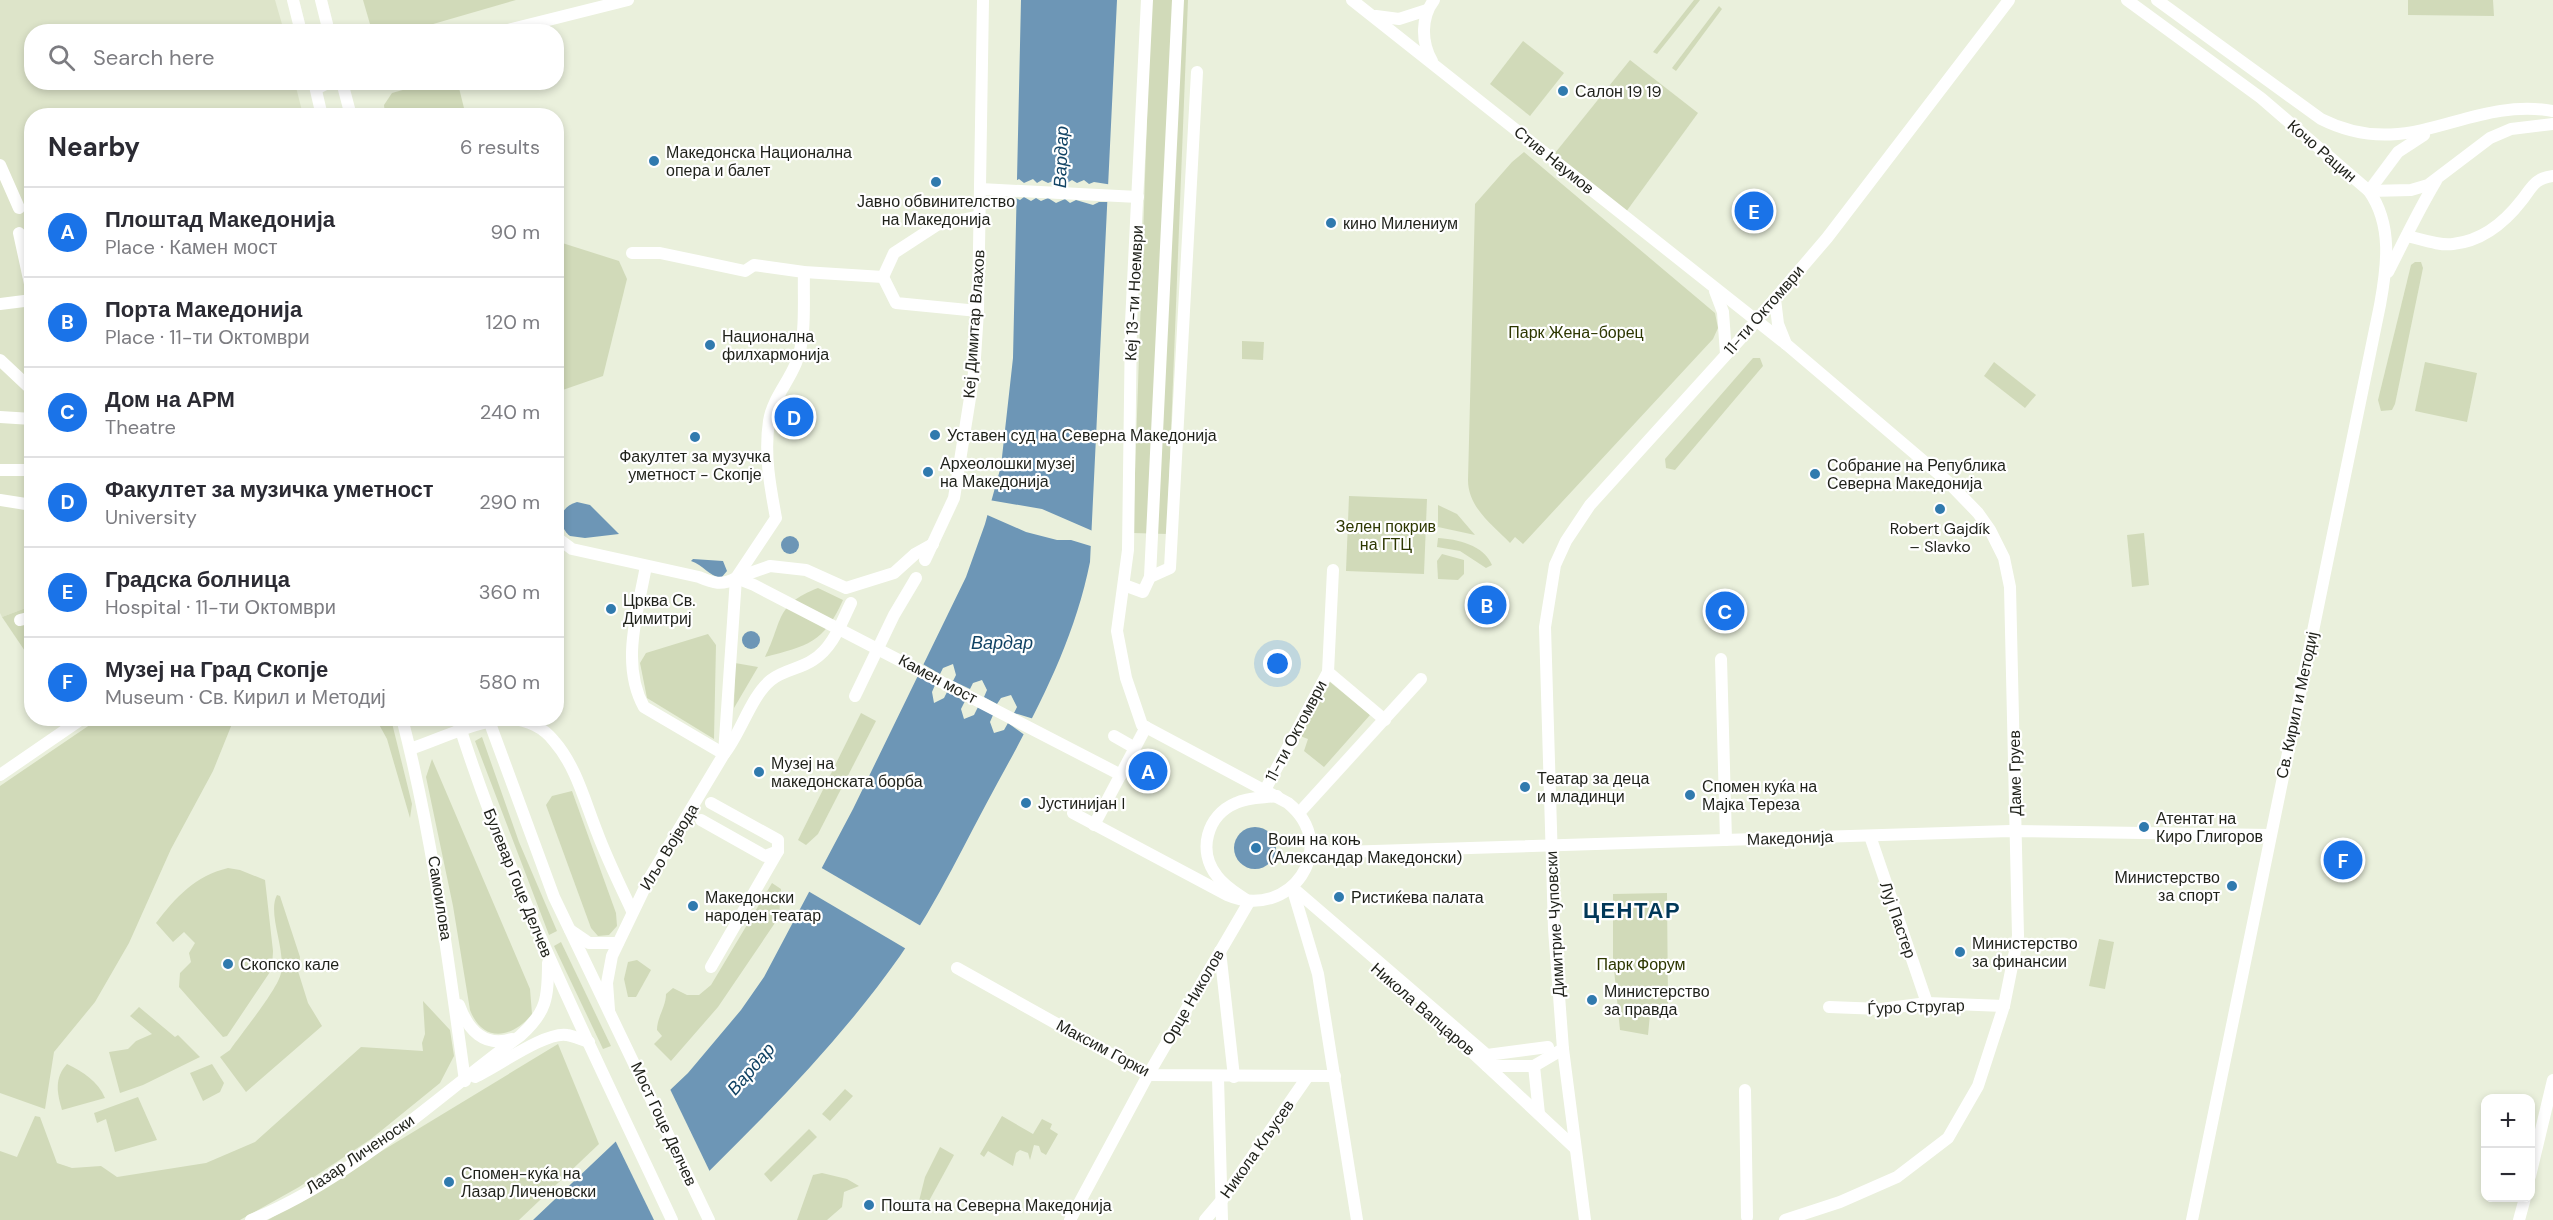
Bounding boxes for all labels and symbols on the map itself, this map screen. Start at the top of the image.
place label: Салон 19 19 [1575,81,1661,102]
marker: Салон 19 19 [1556,84,1570,98]
street label: Кочо Рацин [2283,115,2361,187]
street label: Стив Наумов [1510,121,1598,199]
water label: Вардар [1048,126,1074,188]
place label: Македонска Национална опера и балет [666,142,852,181]
marker: Македонска Национална опера и балет [647,154,661,168]
marker: Јавно обвинителство на Македонија [929,175,943,189]
pin: E [1734,188,1774,234]
place label: Јавно обвинителство на Македонија [857,191,1015,230]
place label: кино Милениум [1343,213,1458,234]
marker: кино Милениум [1324,216,1338,230]
street label: Кеј 13-ти Ноември [1120,224,1148,362]
street label: Кеј Димитар Влахов [958,249,990,399]
street label: 11-ти Октомври [1719,261,1809,359]
park label: Парк Жена-борец [1508,322,1644,343]
place label: Национална филхармонија [722,326,829,365]
marker: Национална филхармонија [703,338,717,352]
pin: D [774,394,814,440]
place label: Уставен суд на Северна Македонија [947,425,1217,446]
marker: Уставен суд на Северна Македонија [928,428,942,442]
marker: Факултет за музучка уметност - Скопје [688,430,702,444]
place label: Факултет за музучка уметност - Скопје [619,446,771,485]
place label: Археолошки музеј на Македонија [940,453,1075,492]
place label: Собрание на Република Северна Македонија [1827,455,2006,494]
marker: Археолошки музеј на Македонија [921,465,935,479]
marker: Собрание на Република Северна Македонија [1808,467,1822,481]
marker: Robert Gajdík – Slavko [1933,502,1947,516]
park label: Зелен покрив на ГТЦ [1336,516,1436,555]
place label: Robert Gajdík – Slavko [1890,518,1990,557]
pin: B [1468,582,1506,628]
pin: C [1706,588,1744,634]
place label: Црква Св. Димитриј [623,590,695,629]
marker: Црква Св. Димитриј [604,602,618,616]
street label: Св. Кирил и Методиј [2271,630,2323,780]
water label: Вардар [971,631,1033,655]
street label: Камен мост [895,649,982,709]
your location [1263,649,1292,678]
street label: 11-ти Октомври [1260,677,1332,785]
street label: Даме Груев [2004,730,2026,816]
pin: A [1128,748,1168,794]
place label: Музеј на македонската борба [771,753,923,792]
marker: Музеј на македонската борба [752,765,766,779]
place label: Театар за деца и младинци [1537,768,1649,807]
place label: Спомен куќа на Мајка Тереза [1702,776,1817,815]
marker: Театар за деца и младинци [1518,780,1532,794]
marker: Спомен куќа на Мајка Тереза [1683,788,1697,802]
place label: Јустинијан I [1038,793,1125,814]
marker: Јустинијан I [1019,796,1033,810]
street label: Иљо Војвода [635,800,703,894]
street label: Булевар Гоце Делчев [478,805,558,961]
place label: Атентат на Киро Глигоров [2156,808,2263,847]
marker: Атентат на Киро Глигоров [2137,820,2151,834]
street label: Македонија [1746,826,1834,850]
place label: Воин на коњ (Александар Македонски) [1268,829,1462,868]
pin: F [2324,838,2362,882]
marker: Воин на коњ (Александар Македонски) [1249,841,1263,855]
street label: Димитрие Чуповски [1541,850,1569,998]
street label: Самоилова [423,854,457,942]
place label: Министерство за спорт [2114,867,2221,906]
street label: Луј Пастер [1875,879,1921,961]
marker: Министерство за спорт [2225,879,2239,893]
place label: Македонски народен театар [705,887,821,926]
place label: Ристиќева палата [1351,887,1484,908]
marker: Ристиќева палата [1332,890,1346,904]
district label: ЦЕНТАР [1583,896,1681,925]
marker: Македонски народен театар [686,899,700,913]
place label: Министерство за финансии [1972,933,2078,972]
marker: Министерство за финансии [1953,945,1967,959]
street label: Орце Николов [1157,946,1229,1048]
place label: Скопско кале [240,954,339,975]
park label: Парк Форум [1596,954,1686,975]
marker: Скопско кале [221,957,235,971]
street label: Никола Вапцаров [1367,958,1479,1060]
place label: Министерство за правда [1604,981,1710,1020]
marker: Министерство за правда [1585,993,1599,1007]
street label: Ѓуро Стругар [1867,995,1965,1019]
street label: Максим Горки [1053,1015,1153,1081]
water label: Вардар [722,1038,780,1100]
street label: Мост Гоце Делчев [626,1059,702,1189]
street label: Никола Кљусев [1215,1096,1299,1202]
street label: Лазар Личеноски [302,1110,418,1198]
place label: Спомен-куќа на Лазар Личеновски [461,1163,596,1202]
marker: Спомен-куќа на Лазар Личеновски [442,1175,456,1189]
place label: Пошта на Северна Македонија [881,1195,1112,1216]
marker: Пошта на Северна Македонија [862,1198,876,1212]

